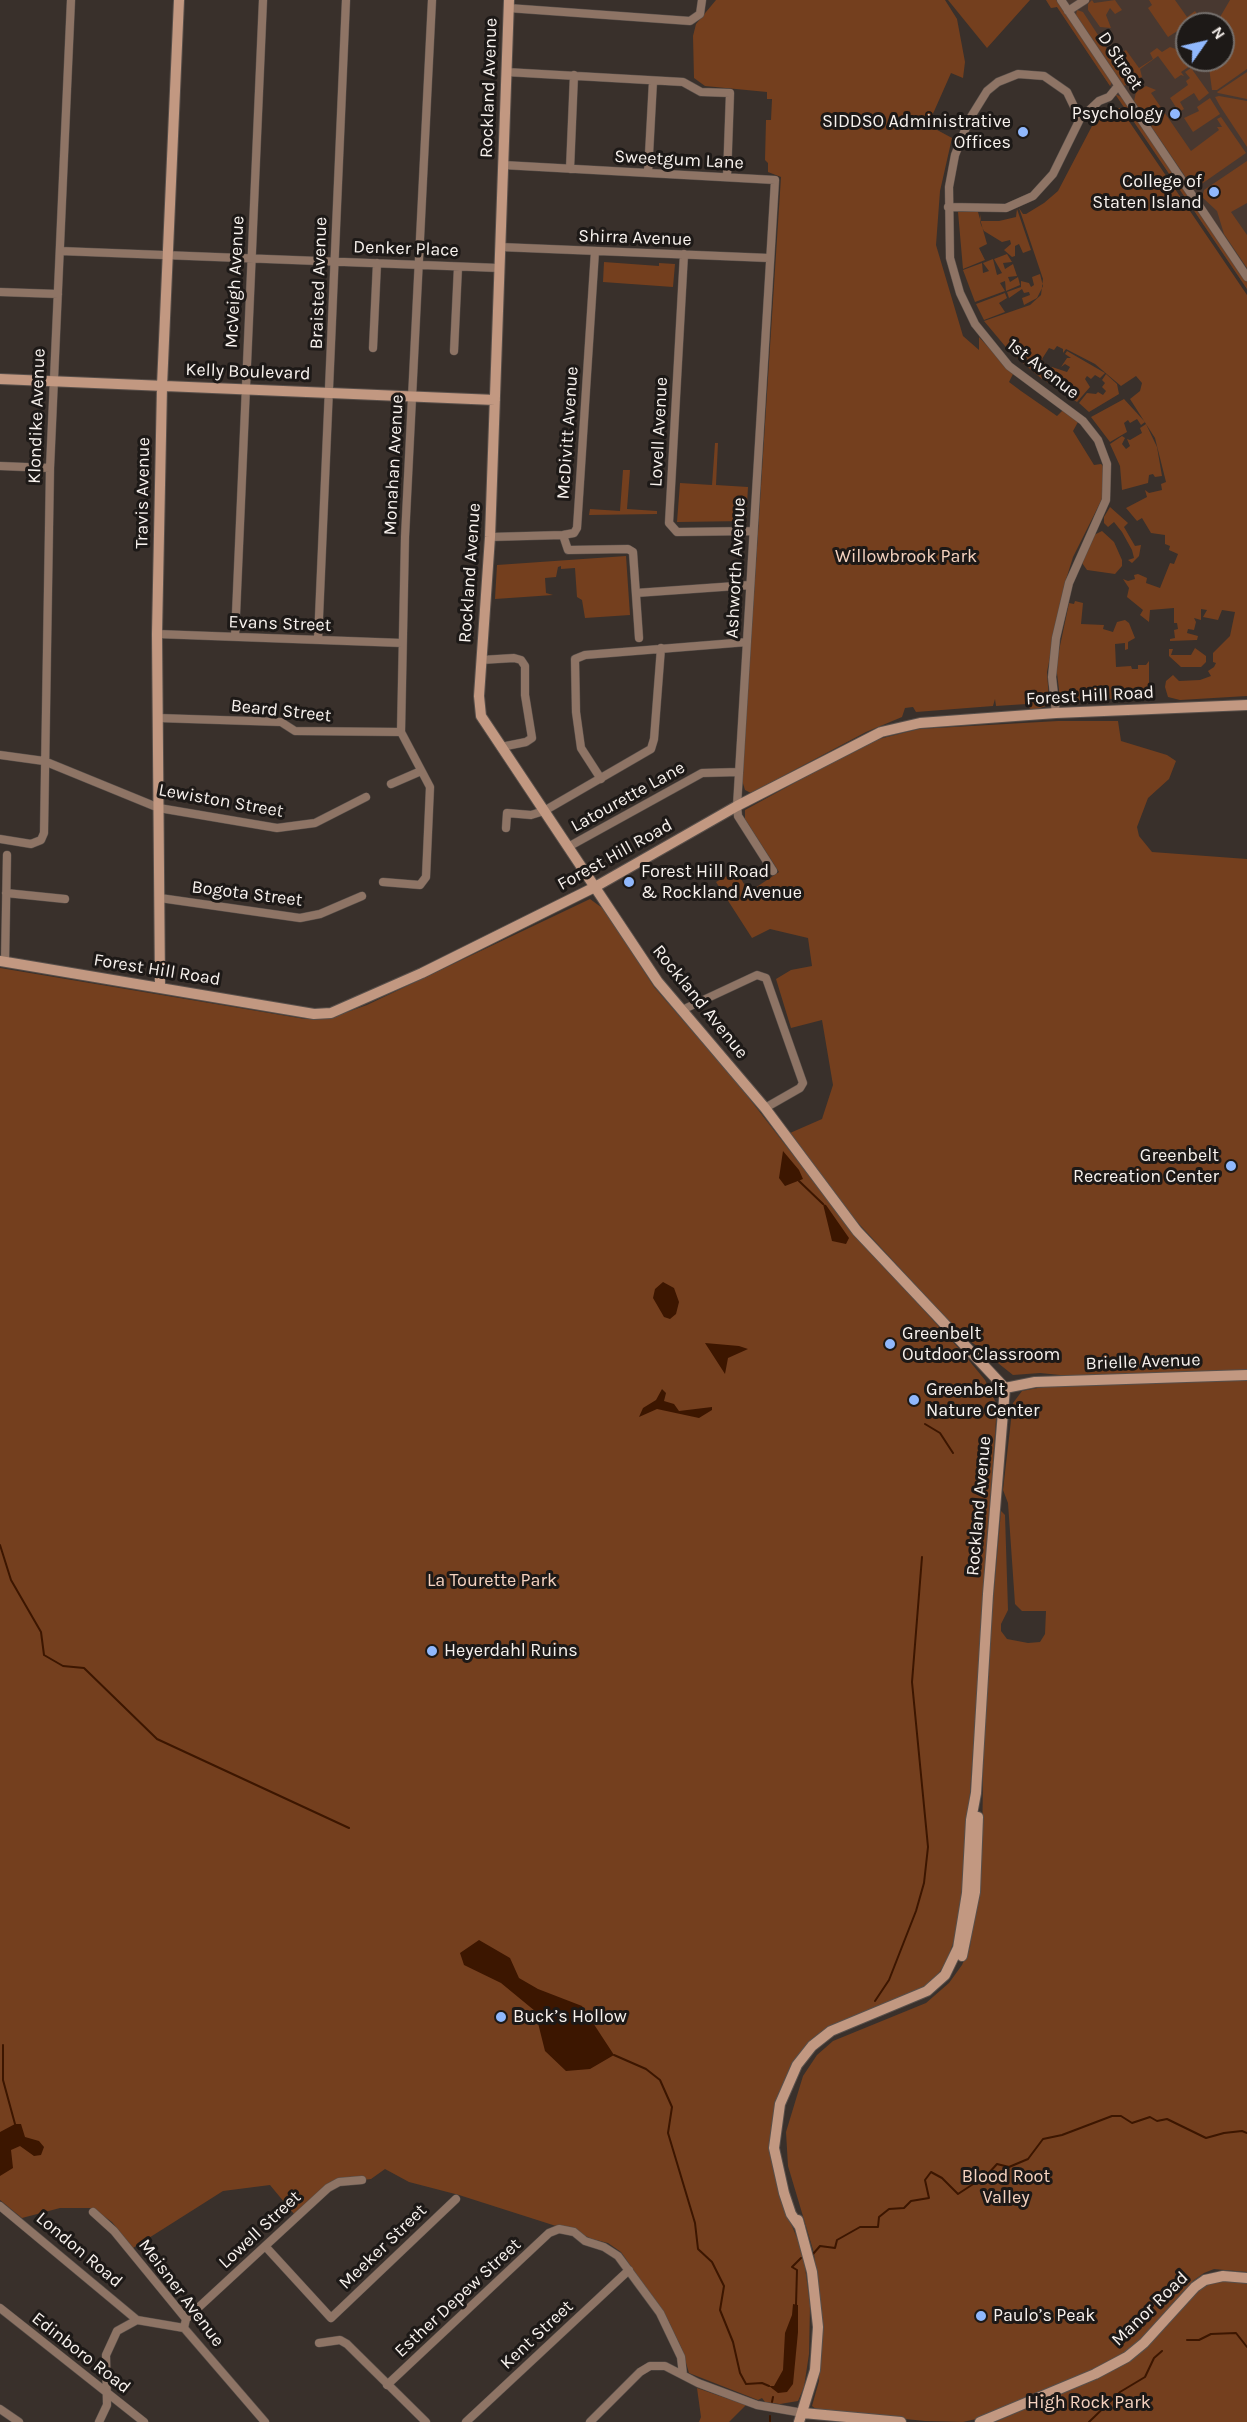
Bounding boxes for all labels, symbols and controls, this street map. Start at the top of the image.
north arrow [1175,12,1235,72]
street label: Rockland Avenue [476,18,502,158]
text: N [1208,23,1230,43]
street label: D Street [1093,28,1147,94]
place label: Psychology [1072,103,1163,125]
marker: Psychology [1168,107,1182,121]
place label: SIDDSO Administrative Offices [822,111,1011,154]
marker: SIDDSO Administrative Offices [1016,125,1030,139]
street label: Sweetgum Lane [614,146,744,174]
place label: College of Staten Island [1092,171,1202,213]
marker: College of Staten Island [1207,185,1221,199]
street label: McVeigh Avenue [221,215,249,349]
street label: Braisted Avenue [306,216,332,350]
street label: Shirra Avenue [578,225,692,251]
street label: Denker Place [353,236,459,262]
street label: 1st Avenue [1003,334,1083,404]
street label: Klondike Avenue [24,348,50,484]
street label: Kelly Boulevard [185,359,311,385]
street label: McDivitt Avenue [553,366,583,500]
street label: Lovell Avenue [645,376,673,488]
street label: Monahan Avenue [380,394,408,536]
street label: Travis Avenue [131,437,155,549]
street label: Ashworth Avenue [722,497,750,639]
street label: Rockland Avenue [454,502,486,644]
park label: Willowbrook Park [835,546,977,568]
street label: Evans Street [228,611,332,637]
street label: Forest Hill Road [1025,682,1155,710]
street label: Beard Street [230,695,332,727]
street label: Latourette Lane [567,757,689,837]
street label: Lewiston Street [157,779,285,823]
street label: Forest Hill Road [554,814,676,896]
place label: Forest Hill Road & Rockland Avenue [641,861,802,904]
marker: Forest Hill Road & Rockland Avenue [622,875,636,889]
street label: Bogota Street [190,876,304,912]
street label: Rockland Avenue [647,941,753,1063]
street label: Forest Hill Road [92,949,222,991]
place label: Greenbelt Recreation Center [1073,1145,1219,1188]
marker: Greenbelt Recreation Center [1224,1159,1238,1173]
place label: Greenbelt Outdoor Classroom [902,1323,1060,1366]
marker: Greenbelt Outdoor Classroom [883,1337,897,1351]
street label: Brielle Avenue [1085,1349,1201,1375]
place label: Greenbelt Nature Center [926,1379,1040,1422]
marker: Greenbelt Nature Center [907,1393,921,1407]
street label: Rockland Avenue [962,1435,996,1577]
park label: La Tourette Park [427,1570,557,1592]
place label: Heyerdahl Ruins [444,1640,578,1662]
marker: Heyerdahl Ruins [425,1644,439,1658]
place label: Buck’s Hollow [513,2006,627,2028]
marker: Buck’s Hollow [494,2010,508,2024]
park label: Blood Root Valley [962,2166,1050,2208]
street label: Lowell Street [214,2187,306,2273]
street label: Meeker Street [335,2200,431,2294]
street label: London Road [31,2208,127,2292]
street label: Esther Depew Street [390,2234,526,2362]
street label: Meisner Avenue [133,2235,229,2351]
street label: Manor Road [1107,2267,1193,2351]
street label: Kent Street [496,2296,578,2374]
place label: Paulo’s Peak [993,2305,1095,2327]
street label: Edinboro Road [27,2308,135,2398]
marker: Paulo’s Peak [974,2309,988,2323]
park label: High Rock Park [1027,2392,1151,2414]

